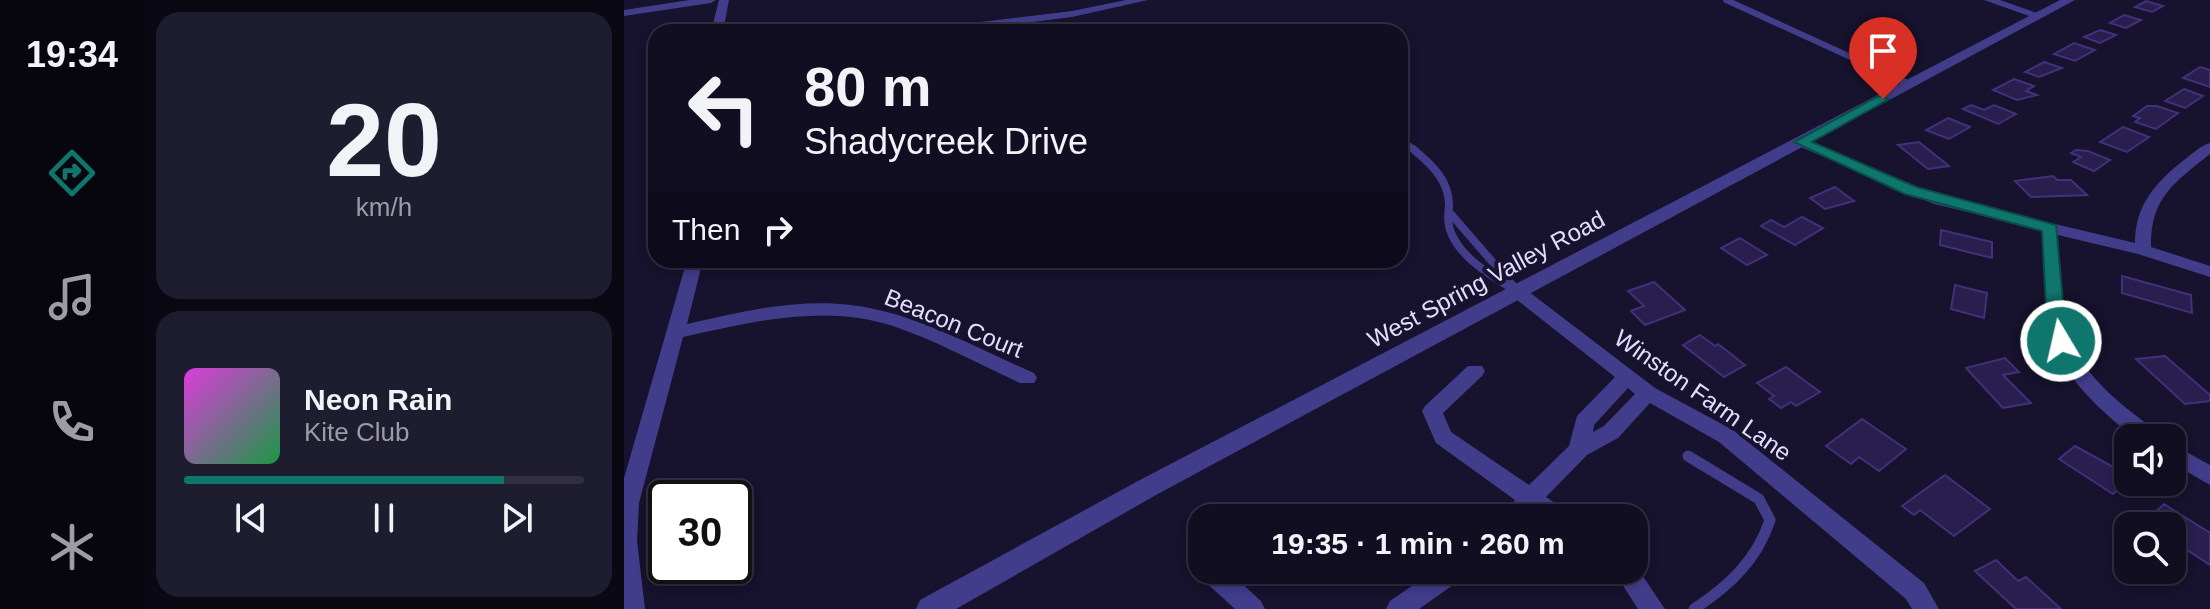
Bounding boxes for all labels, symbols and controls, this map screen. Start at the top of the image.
pin [1849,17,1917,99]
icon: arrive [1861,29,1905,73]
text: 19:34 [26,34,118,75]
text: 80 m [804,55,932,118]
icon: left [672,56,776,160]
text: 20 [326,82,442,198]
text: Shadycreek Drive [804,121,1088,162]
icon: directions [44,145,100,201]
text: km/h [356,192,412,222]
street label: West Spring Valley Road [1363,205,1609,353]
icon: right [756,208,800,252]
text: Then [672,213,740,246]
icon: music [44,269,100,325]
street label: Beacon Court [881,283,1027,363]
position arrow [2019,299,2103,383]
street label: Winston Farm Lane [1609,324,1797,466]
text: Neon Rain [304,383,452,416]
icon: phone [44,394,100,450]
text: Kite Club [304,417,410,447]
map controls [2114,424,2186,584]
button: sound [2114,424,2186,496]
speed limit sign: 30 [648,480,752,584]
icon: previous [229,496,273,540]
icon: pause [362,496,406,540]
icon: next [495,496,539,540]
button: search [2114,512,2186,584]
icon: climate [44,519,100,575]
text: 19:35 · 1 min · 260 m [1271,527,1565,560]

